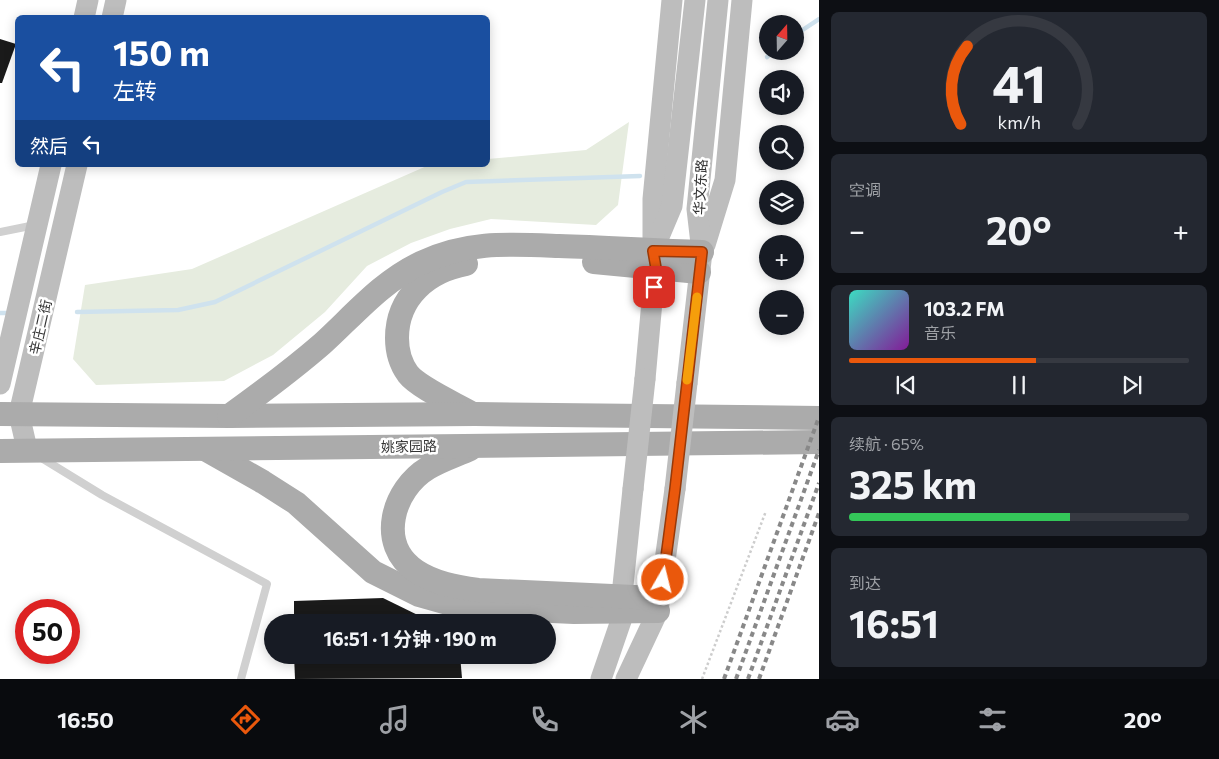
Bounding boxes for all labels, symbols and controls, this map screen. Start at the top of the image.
north arrow [759,15,804,60]
map controls [759,15,804,335]
text: 150 m [113,30,210,73]
icon: left [30,35,95,100]
text: 41 [992,50,1046,114]
button: sound [759,70,804,115]
text: 左转 [113,77,157,104]
text: km/h [997,111,1041,133]
button: search [759,125,804,170]
icon: left [78,130,106,158]
text: 然后 [30,134,68,157]
street label: 华文东路 [690,159,710,215]
button: layers [759,180,804,225]
text: 空调 [849,180,881,199]
text: 20° [986,206,1052,253]
text: − [849,213,865,247]
text: + [1173,213,1189,247]
button: + [759,235,804,280]
pin [633,266,675,308]
icon: arrive [640,273,668,301]
button: − [759,290,804,335]
text: 103.2 FM [924,297,1005,320]
street label: 辛庄二街 [25,298,55,356]
text: 音乐 [924,323,956,342]
icon: previous [892,371,920,399]
icon: pause [1005,371,1033,399]
icon: next [1118,371,1146,399]
text: 续航 · 65% [849,434,924,453]
street label: 姚家园路 [381,437,437,455]
text: 325 km [849,460,977,507]
position arrow [636,553,688,605]
text: 到达 [849,573,881,592]
speed limit sign: 50 [15,599,80,664]
text: 16:51 [849,599,939,646]
text: 16:51 · 1 分钟 · 190 m [324,627,496,650]
icon: directions [228,702,263,737]
icon: music [377,702,412,737]
icon: phone [527,702,562,737]
icon: climate [676,702,711,737]
icon: car [825,702,860,737]
icon: filters [975,702,1010,737]
text: 16:50 [57,706,114,733]
text: 20° [1124,706,1162,733]

